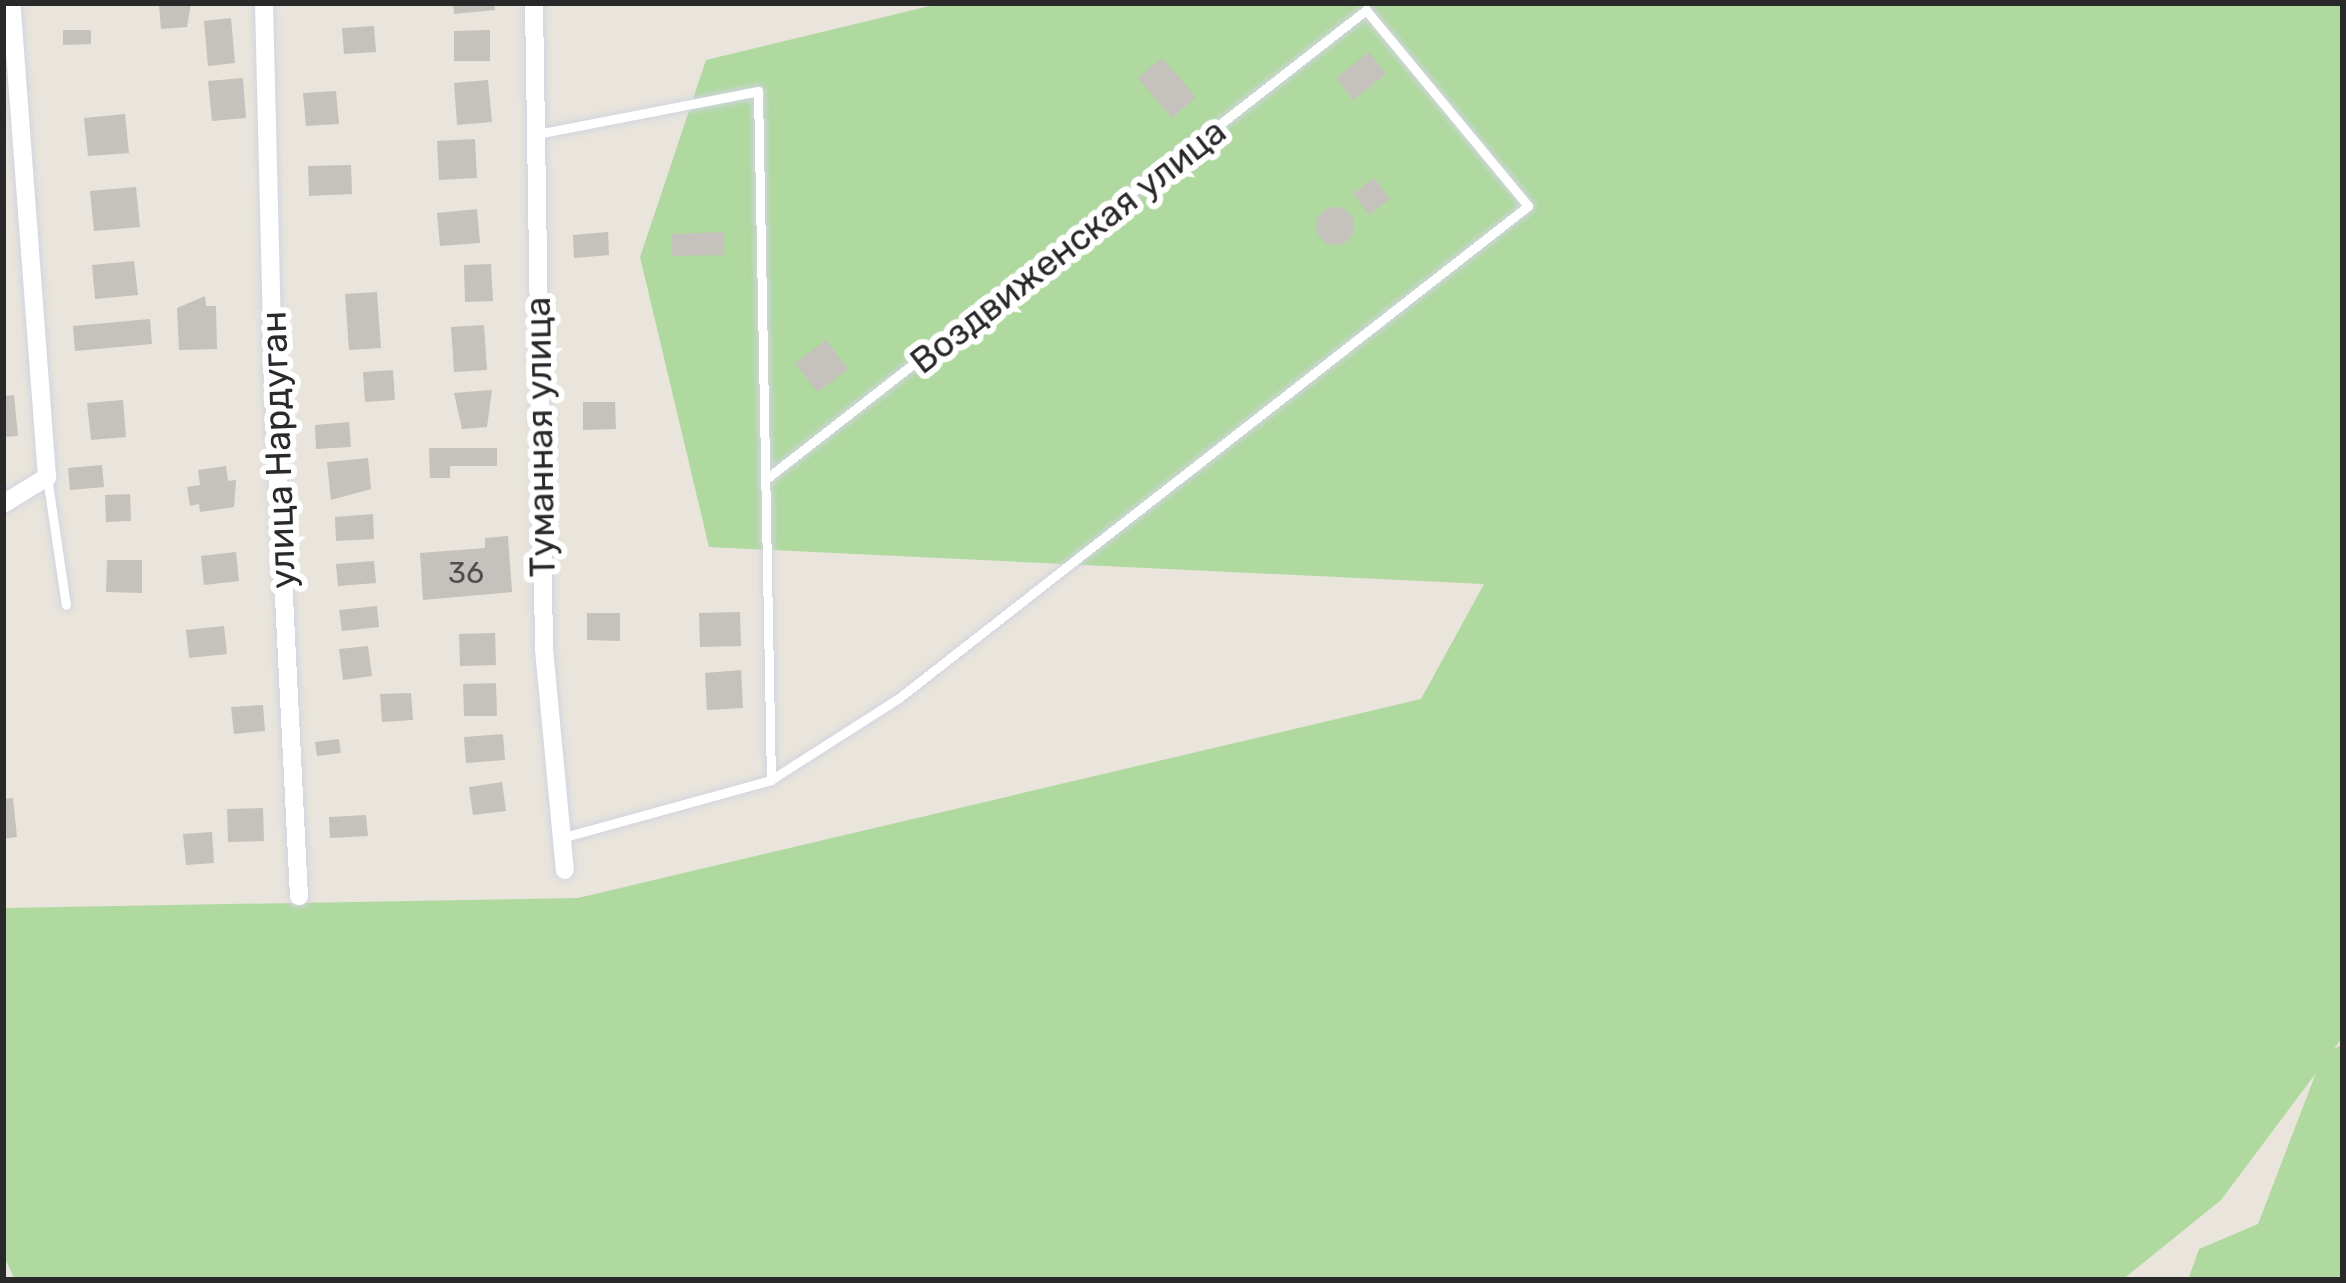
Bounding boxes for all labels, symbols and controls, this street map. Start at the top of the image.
street label: Воздвиженская улица [902,109,1234,383]
street label: Туманная улица [516,296,564,578]
street label: улица Нардуган [252,310,304,590]
house number: 36 [448,555,484,591]

